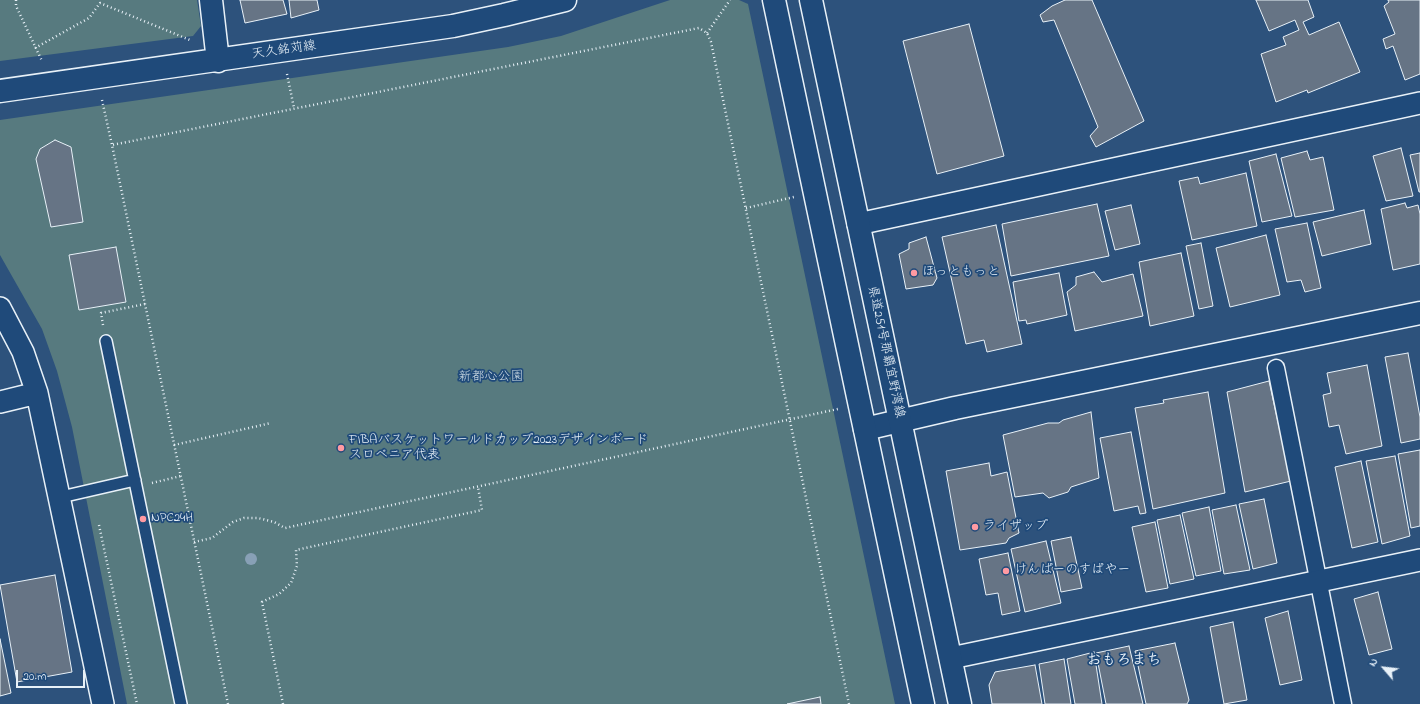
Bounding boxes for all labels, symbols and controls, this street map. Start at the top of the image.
street label: 天久銘苅線 [251,39,317,63]
place label: ほっともっと [922,265,1000,281]
marker: ほっともっと [909,268,919,278]
street label: 県道251号那覇宜野湾線 [863,284,907,420]
park label: 新都心公園 [459,370,523,386]
place label: FIBAバスケットワールドカップ2023デザインボード スロベニア代表 [349,433,648,464]
marker: FIBAバスケットワールドカップ2023デザインボード スロベニア代表 [336,443,346,453]
place label: NPC24H [151,511,193,527]
marker: NPC24H [138,514,148,524]
place label: ライザップ [983,519,1048,535]
marker: ライザップ [970,522,980,532]
place label: けんぱーのすばやー [1014,563,1130,579]
marker: けんぱーのすばやー [1001,566,1011,576]
north arrow [1364,648,1404,688]
district label: おもろまち [1087,653,1161,671]
text: N [1365,655,1382,669]
scale bar [18,662,87,688]
text: 20 m [23,668,46,686]

